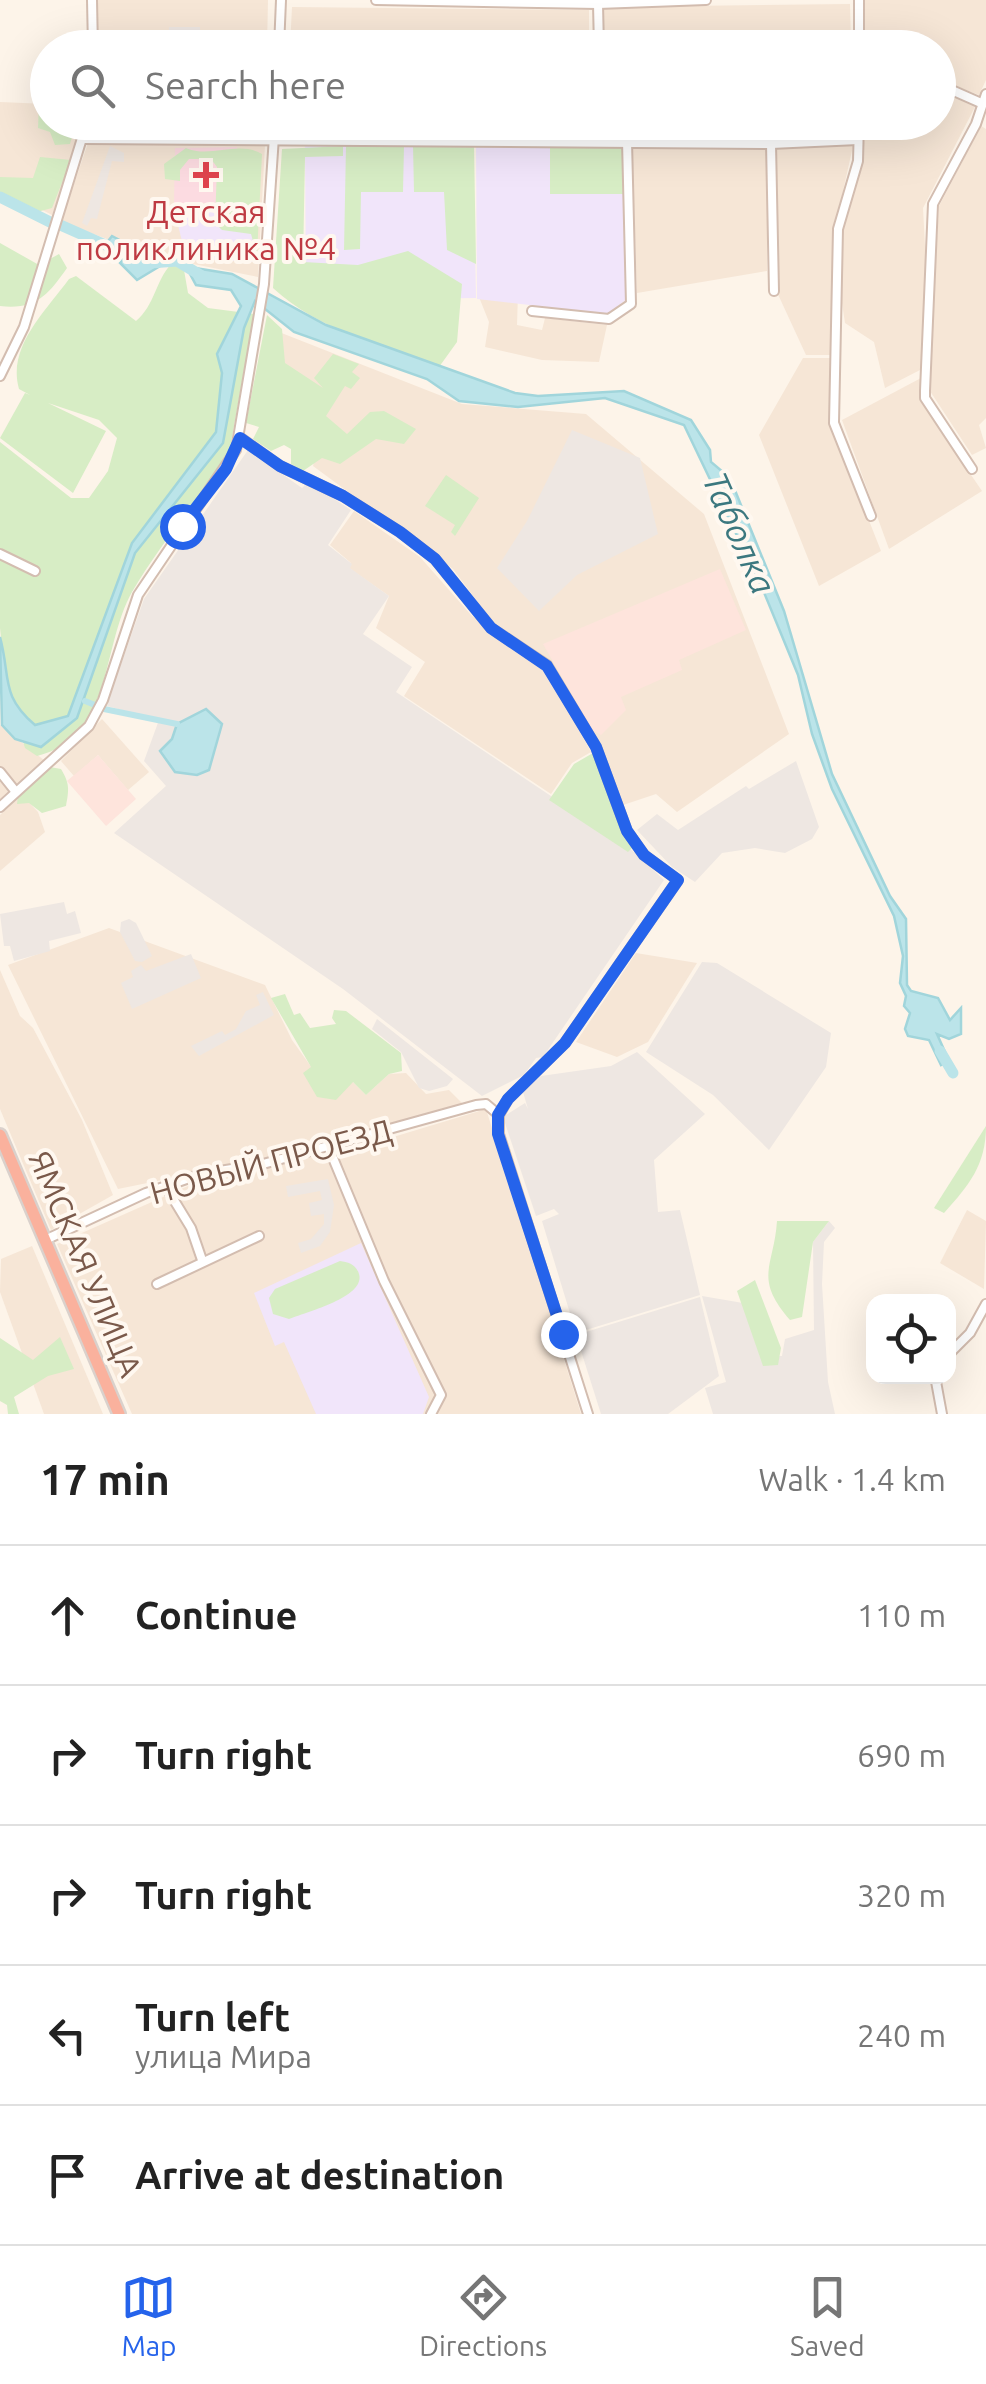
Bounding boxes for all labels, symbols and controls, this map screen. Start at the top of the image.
search box [30,30,956,140]
icon: search [65,58,120,113]
text: Search here [145,64,346,106]
marker: Детская поликлиника №4 [193,162,219,188]
place label: Детская поликлиника №4 [76,193,336,266]
water label: Таболка [695,466,784,600]
route start [160,504,206,550]
street label: НОВЫЙ ПРОЕЗД [146,1111,395,1211]
street label: ЯМСКАЯ УЛИЦА [22,1145,150,1382]
map controls [866,1294,956,1384]
button: locate [866,1294,956,1384]
route end [541,1312,587,1358]
text: 17 min [40,1456,170,1503]
text: Walk · 1.4 km [758,1461,946,1497]
icon: ahead [40,1588,95,1643]
text: Continue [135,1594,297,1636]
text: 110 m [857,1597,946,1633]
icon: right [40,1728,95,1783]
text: Turn right [135,1734,312,1776]
text: 690 m [857,1737,946,1773]
icon: right [40,1868,95,1923]
text: Turn right [135,1874,312,1916]
text: 320 m [857,1877,946,1913]
text: Turn left [135,1996,290,2038]
icon: left [40,2008,95,2063]
text: 240 m [857,2017,946,2053]
text: улица Мира [135,2038,312,2074]
icon: arrive [40,2148,95,2203]
text: Arrive at destination [135,2154,504,2196]
tab: Map [121,2270,177,2361]
tab: Directions [419,2270,547,2361]
tab: Saved [790,2270,865,2361]

